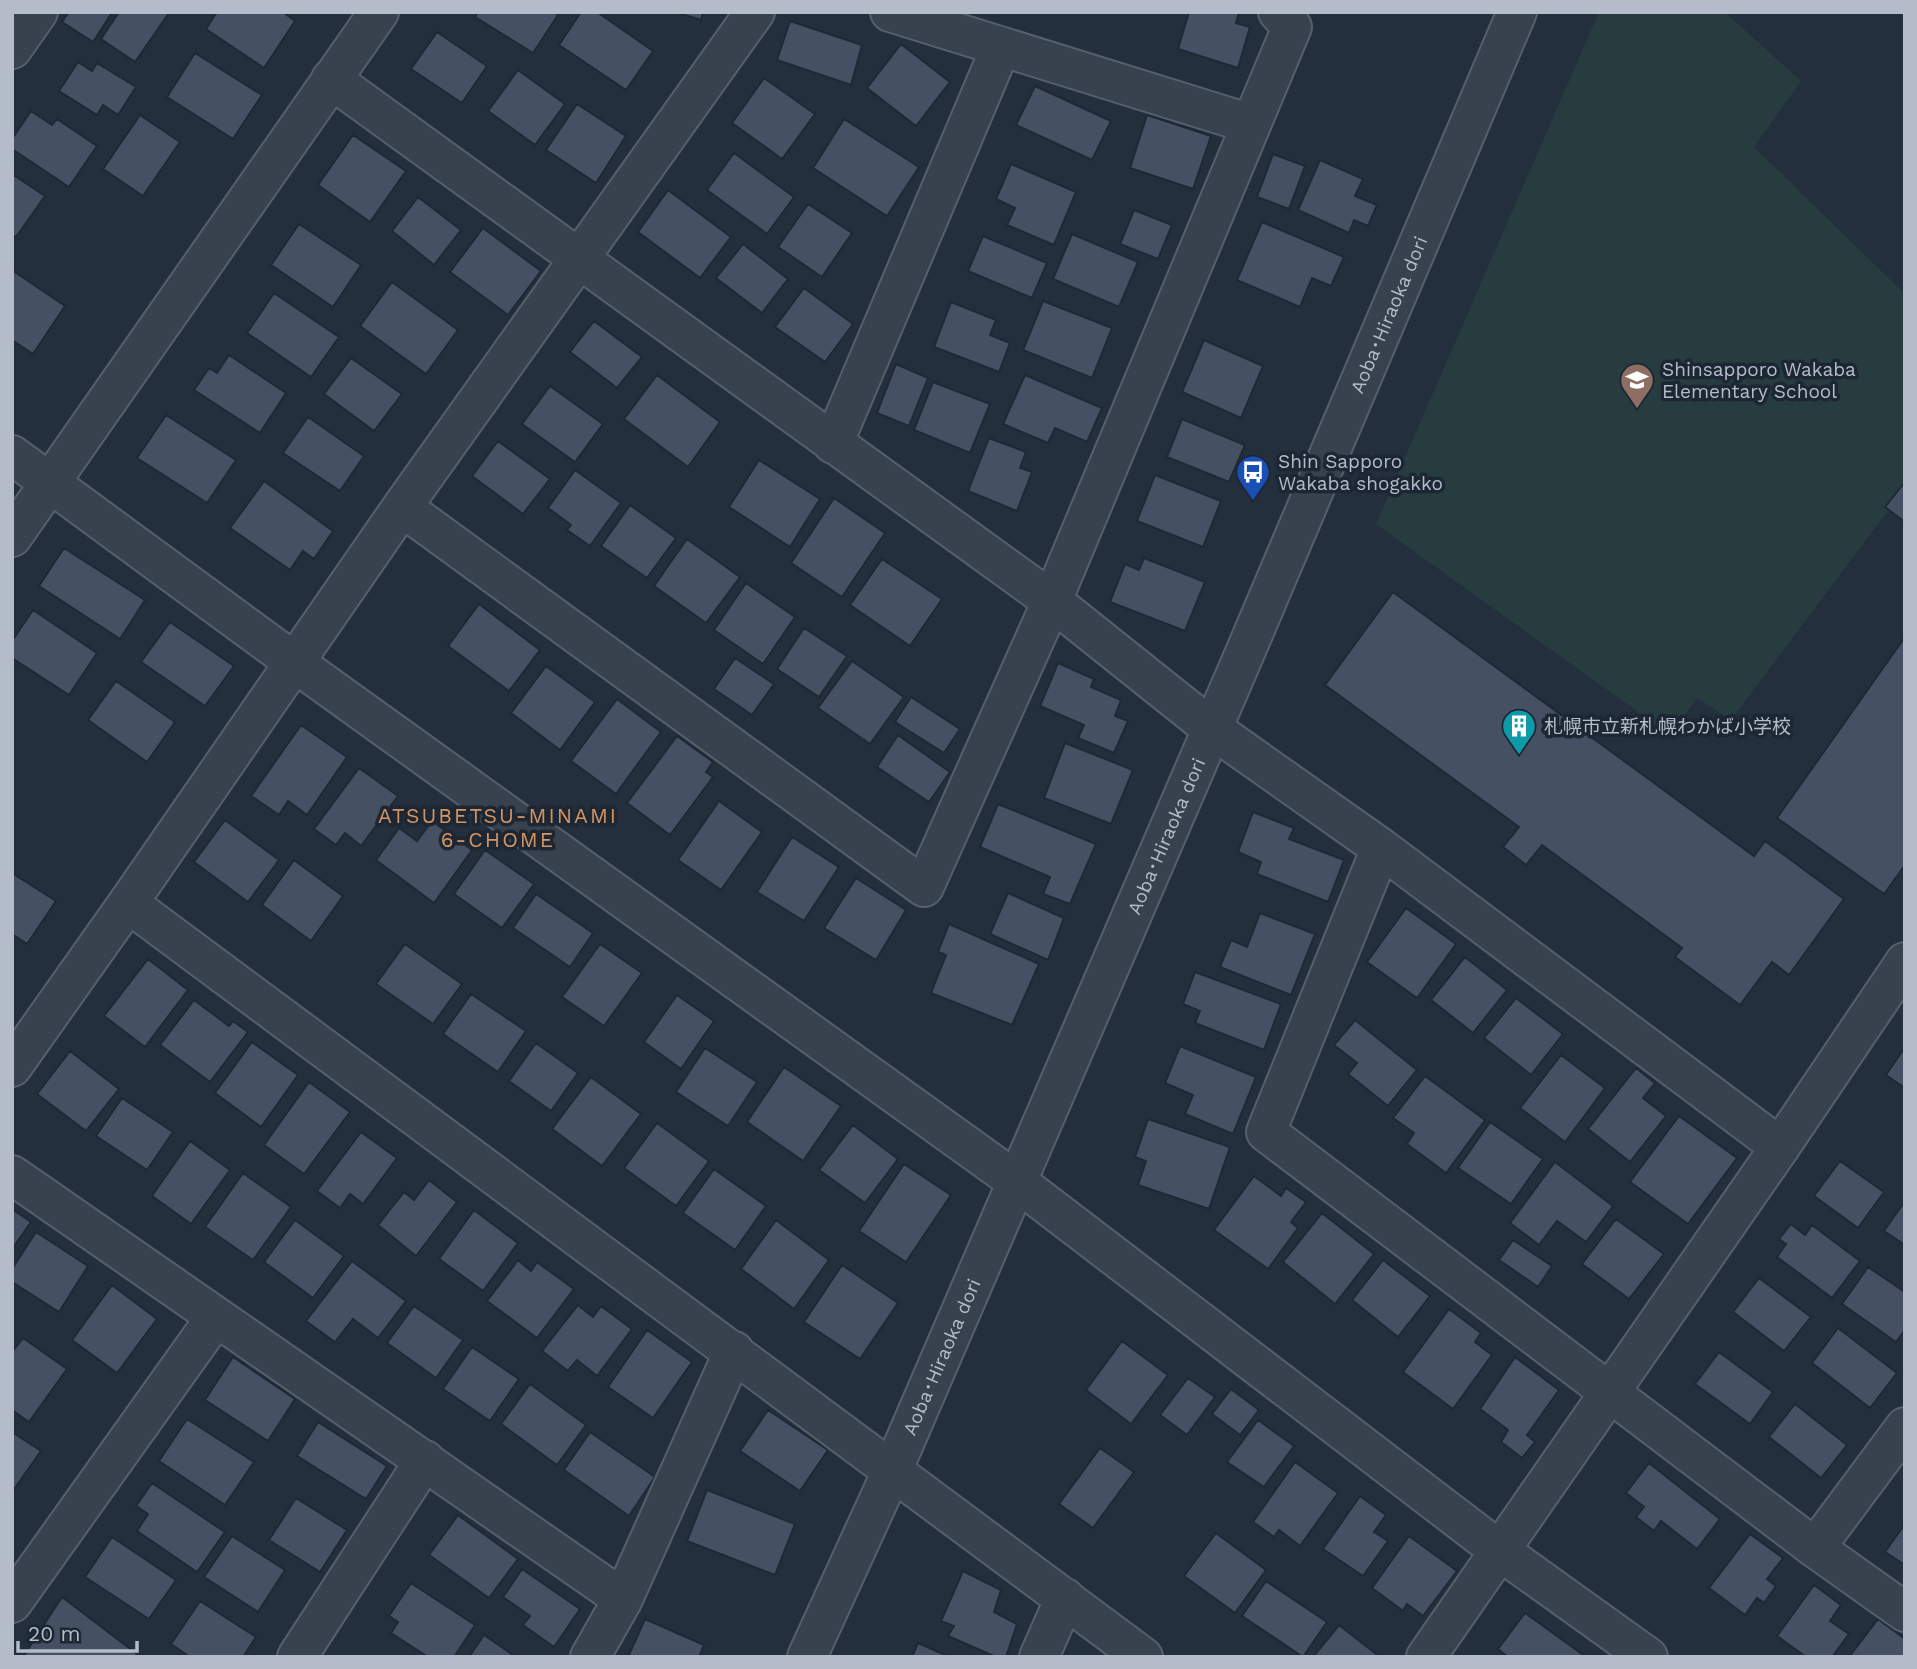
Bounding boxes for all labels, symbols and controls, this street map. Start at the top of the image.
street label: Aoba･Hiraoka dori [1345,233,1432,397]
place label: Shinsapporo Wakaba Elementary School [1662,358,1856,403]
school or university icon: Shinsapporo Wakaba Elementary School [1618,361,1656,410]
place label: Shin Sapporo Wakaba shogakko [1278,450,1443,495]
bus stop icon: Shin Sapporo Wakaba shogakko [1234,453,1272,502]
building icon: 札幌市立新札幌わかば小学校 [1500,707,1538,756]
place label: 札幌市立新札幌わかば小学校 [1544,715,1791,738]
street label: Aoba･Hiraoka dori [1122,754,1210,918]
district label: ATSUBETSU-MINAMI 6-CHOME [378,803,618,852]
street label: Aoba･Hiraoka dori [898,1275,985,1439]
scale bar [18,1610,136,1654]
text: 20 m [28,1621,80,1646]

